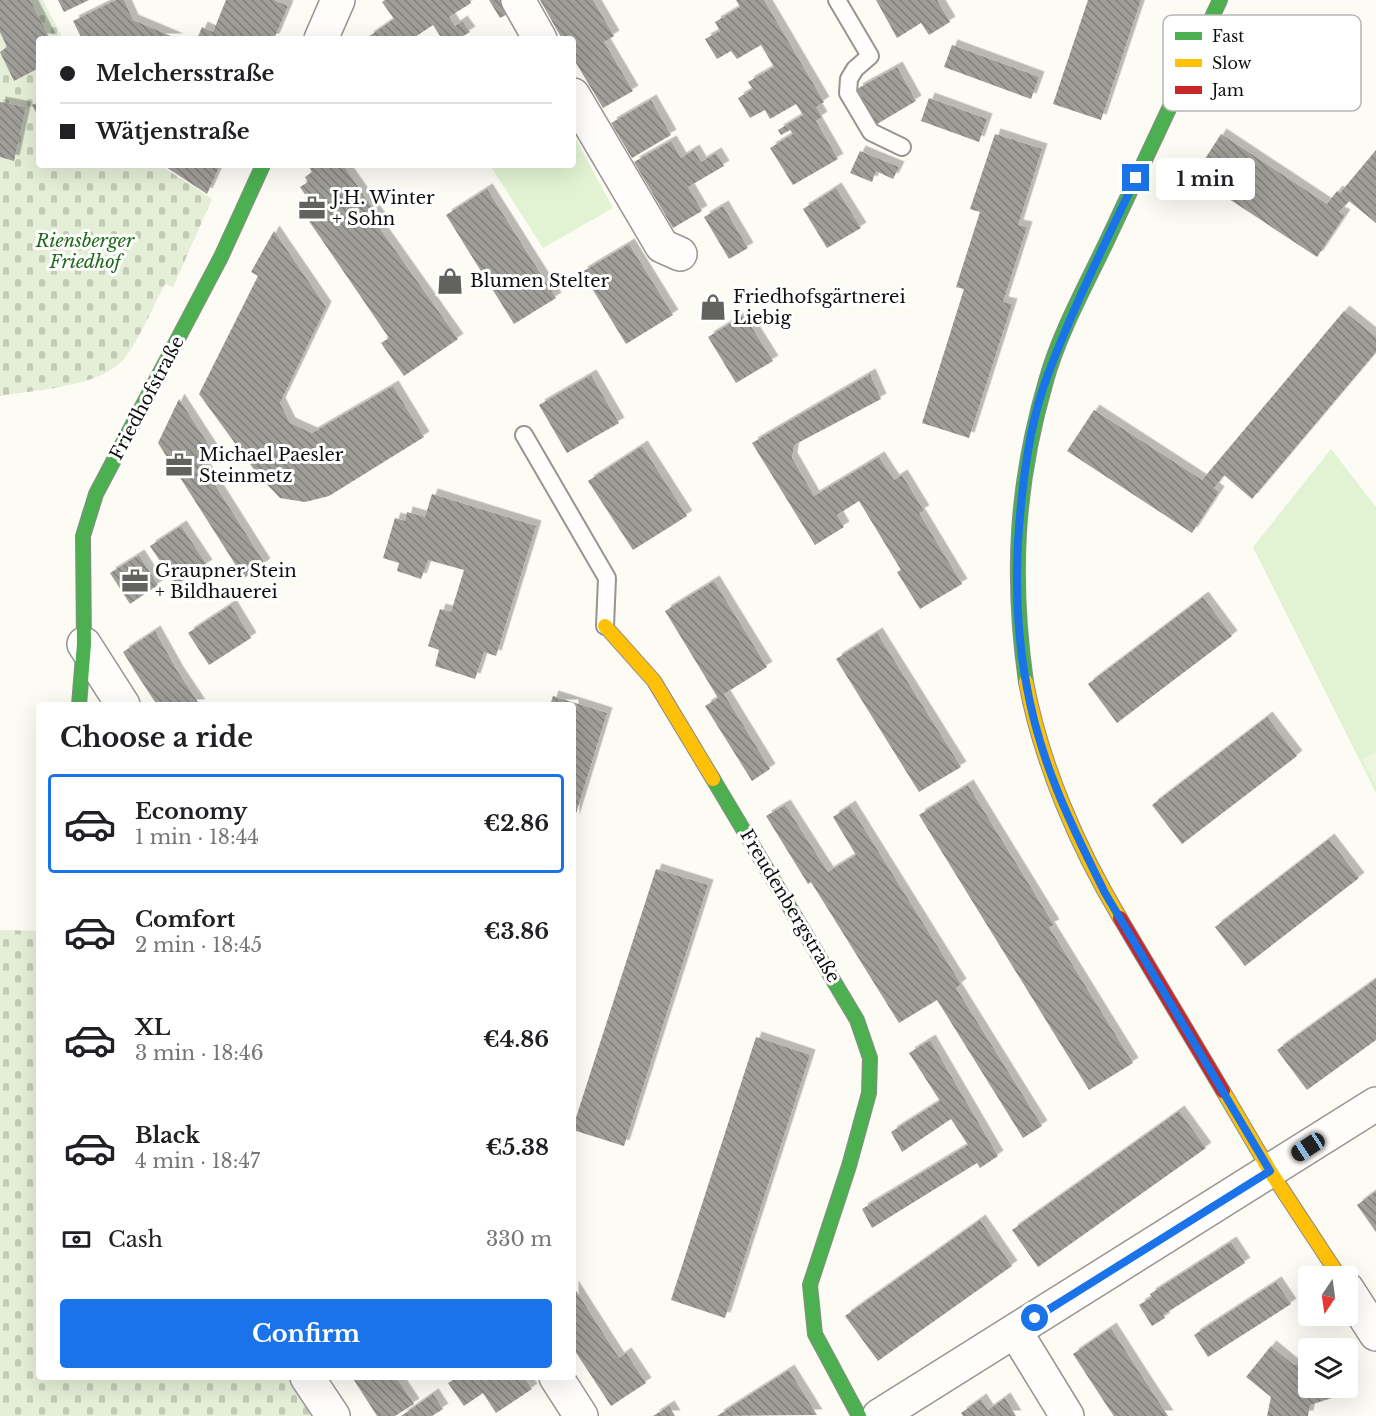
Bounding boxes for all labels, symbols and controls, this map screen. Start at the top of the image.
legend [1163,15,1361,111]
text: Fast [1212,26,1244,46]
text: Slow [1212,53,1252,73]
text: Melchersstraße [96,60,274,87]
text: Jam [1210,80,1244,100]
text: Wätjenstraße [96,118,250,145]
callout: 1 min [1157,157,1256,199]
route end [1122,164,1149,191]
text: 1 min [1177,167,1234,191]
place label: J.H. Winter + Sohn [330,187,435,230]
office icon: J.H. Winter + Sohn [297,193,327,223]
park label: Riensberger Friedhof [35,230,135,273]
shop icon: Blumen Stelter [435,266,465,296]
place label: Blumen Stelter [470,270,610,292]
place label: Friedhofsgärtnerei Liebig [733,286,906,329]
shop icon: Friedhofsgärtnerei Liebig [698,292,728,322]
street label: Friedhofstraße [105,332,189,464]
place label: Michael Paesler Steinmetz [199,444,344,487]
office icon: Michael Paesler Steinmetz [164,450,194,480]
place label: Graupner Stein + Bildhauerei [155,560,297,603]
office icon: Graupner Stein + Bildhauerei [120,566,150,596]
text: Choose a ride [60,721,253,754]
icon: car [63,797,117,851]
text: Economy [135,798,247,825]
text: €2.86 [483,810,549,837]
text: 1 min · 18:44 [135,825,259,849]
street label: Freudenbergstraße [735,825,845,987]
icon: car [63,905,117,959]
text: Comfort [135,906,235,933]
text: €3.86 [484,918,549,945]
text: 2 min · 18:45 [135,933,262,957]
icon: car [63,1013,117,1067]
text: XL [135,1014,170,1041]
text: €4.86 [483,1026,549,1053]
text: 3 min · 18:46 [135,1041,264,1065]
icon: car [63,1121,117,1175]
text: Black [135,1122,200,1149]
car [1288,1130,1328,1164]
text: €5.38 [485,1134,549,1161]
text: 4 min · 18:47 [135,1149,260,1173]
icon: cash [60,1223,93,1256]
text: Cash [108,1226,163,1253]
text: 330 m [486,1227,552,1251]
north arrow [1298,1266,1358,1326]
map controls [1298,1266,1358,1398]
button: Confirm [60,1299,552,1368]
route start [1021,1304,1048,1331]
button: layers [1298,1338,1358,1398]

